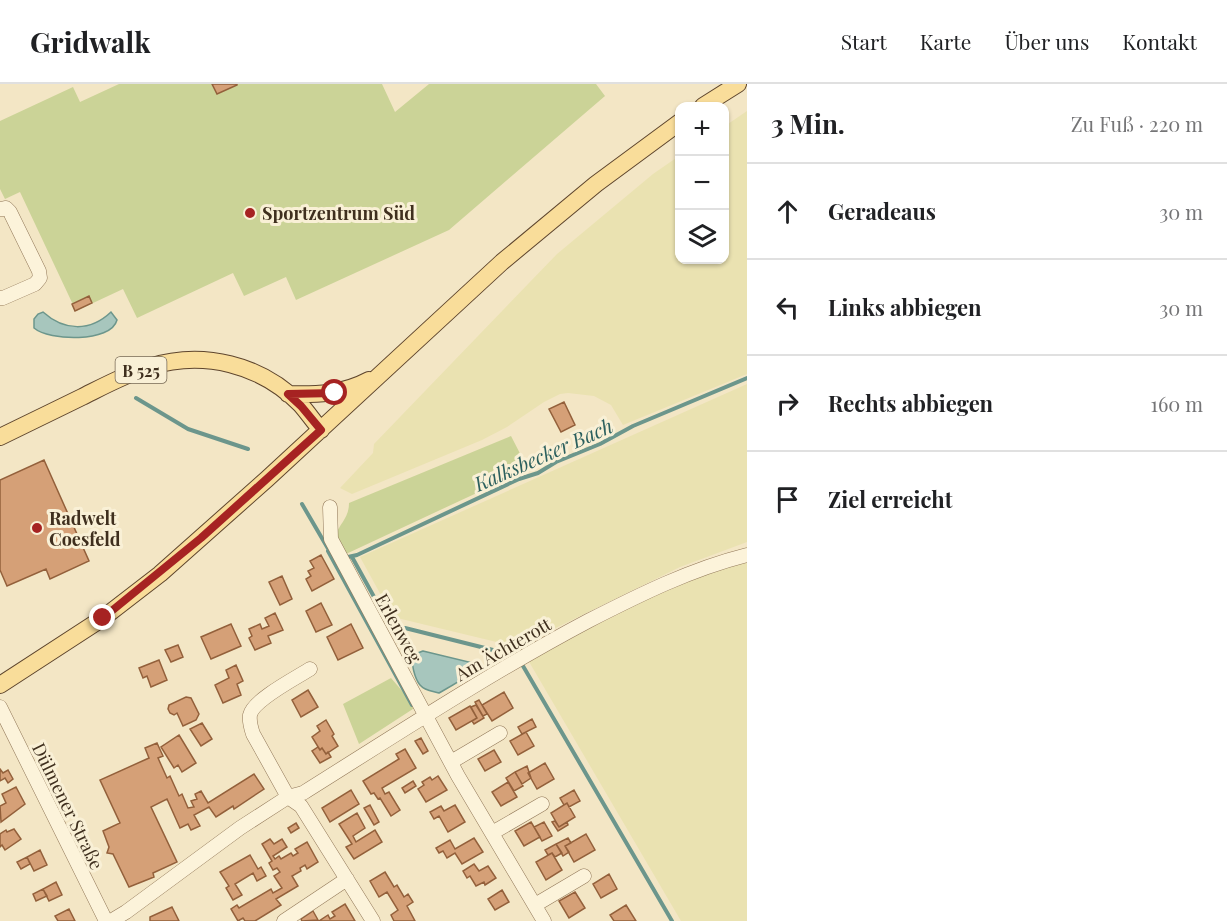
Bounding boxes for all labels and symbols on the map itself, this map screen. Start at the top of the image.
place label: Sportzentrum Süd [262,201,415,225]
marker: Sportzentrum Süd [243,206,257,220]
road number: B 525 [116,357,166,383]
route start [321,379,347,405]
water label: Kalksbecker Bach [468,411,617,497]
place label: Radwelt Coesfeld [49,506,121,551]
marker: Radwelt Coesfeld [30,521,44,535]
street label: Erlenweg [370,589,428,667]
route end [89,604,115,630]
street label: Am Ächterott [450,612,556,687]
street label: Dülmener Straße [27,739,109,873]

